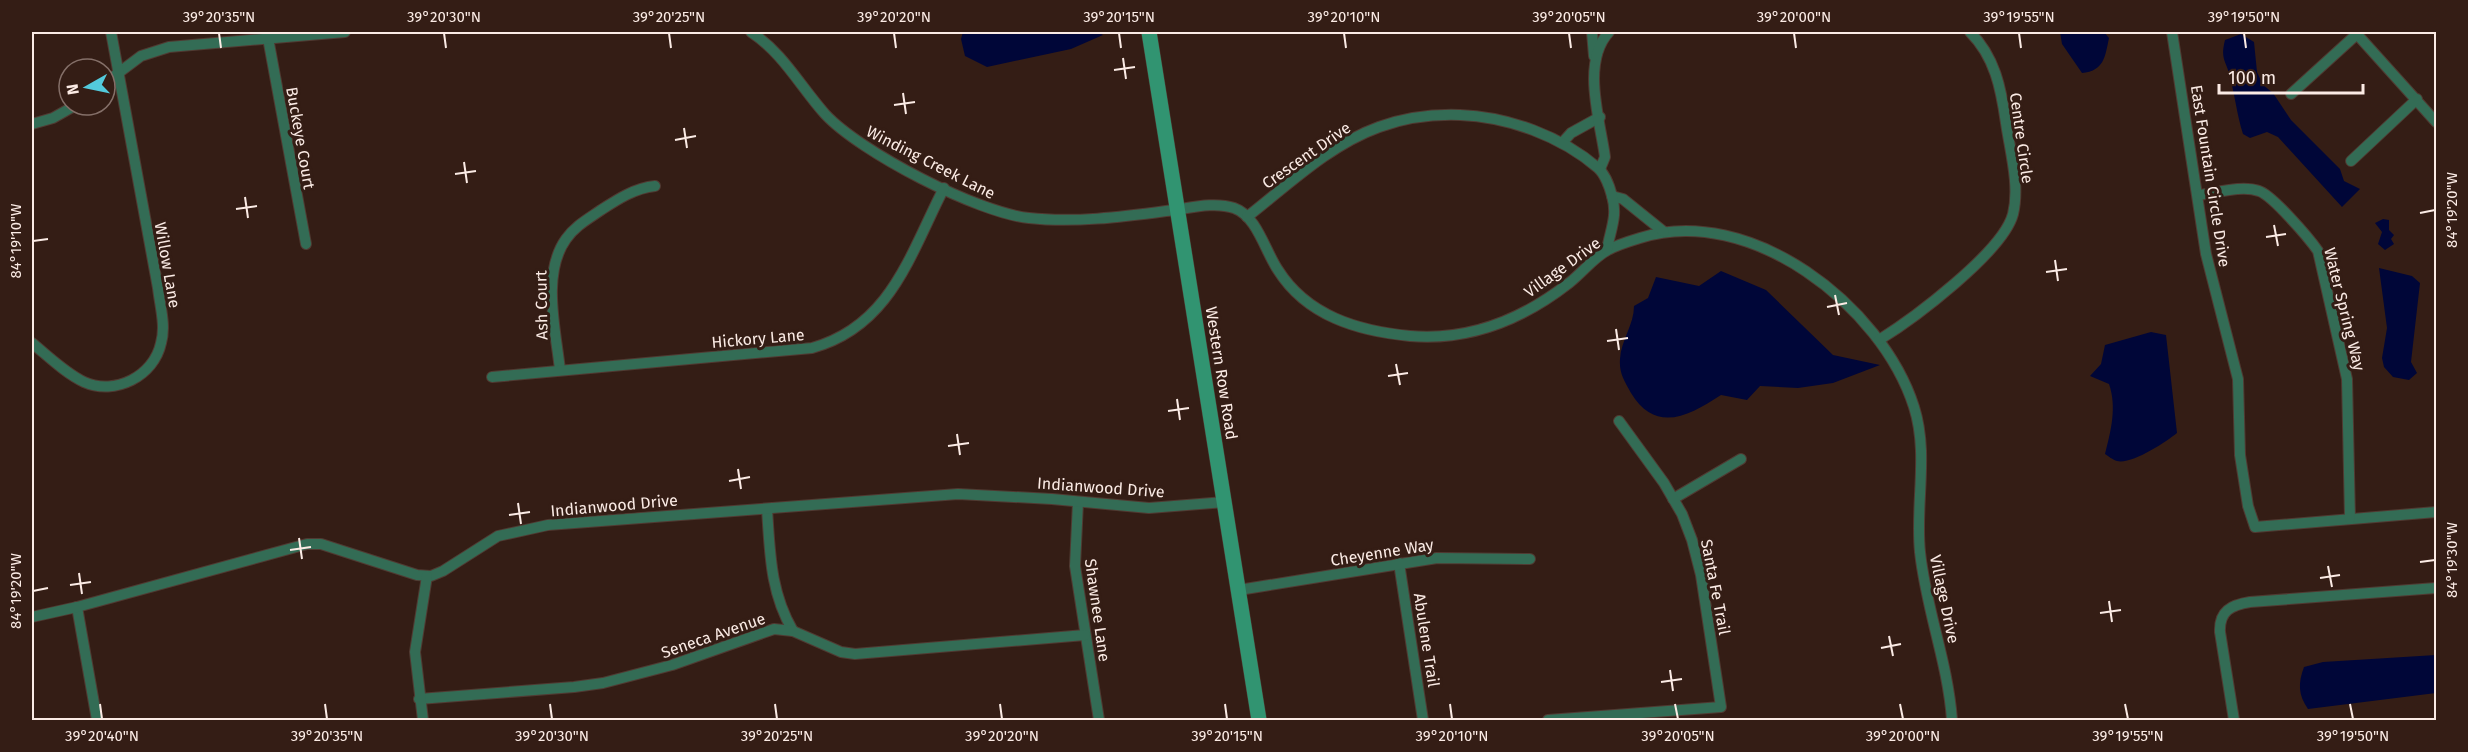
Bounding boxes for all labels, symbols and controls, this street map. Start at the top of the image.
text: 39°20'35"N [183,8,255,26]
text: 39°20'30"N [407,8,481,26]
text: 39°20'25"N [633,8,705,26]
text: 39°20'20"N [857,8,931,26]
text: 39°20'15"N [1083,8,1155,26]
text: 39°20'10"N [1308,8,1380,26]
text: 39°20'05"N [1532,8,1606,26]
text: 39°20'00"N [1757,8,1831,26]
text: 39°19'55"N [1983,8,2055,26]
text: 39°19'50"N [2208,8,2280,26]
north arrow [57,57,117,117]
scale bar [2219,57,2363,95]
text: 100 m [2228,67,2276,89]
text: N [62,83,83,96]
street label: East Fountain Circle Drive [2187,84,2234,269]
street label: Buckeye Court [282,86,319,191]
street label: Centre Circle [2006,92,2037,185]
street label: Crescent Drive [1258,118,1354,193]
street label: Winding Creek Lane [863,122,998,203]
text: 84°19'20"W [2443,172,2461,248]
text: 84°19'10"W [7,203,25,278]
street label: Willow Lane [151,221,184,309]
street label: Village Drive [1520,233,1604,301]
street label: Water Spring Way [2320,246,2369,373]
street label: Ash Court [531,270,552,340]
street label: Western Row Road [1202,305,1241,441]
street label: Hickory Lane [711,325,805,352]
street label: Indianwood Drive [1037,474,1165,501]
street label: Indianwood Drive [550,490,679,521]
text: 84°19'30"W [2443,521,2461,598]
street label: Cheyenne Way [1329,535,1435,570]
street label: Santa Fe Trail [1697,538,1734,637]
text: 84°19'20"W [7,553,25,629]
street label: Village Drive [1926,553,1963,645]
street label: Shawnee Lane [1081,557,1114,663]
street label: Abulene Trail [1410,592,1443,689]
street label: Seneca Avenue [659,609,768,662]
text: 39°20'40"N [65,727,139,745]
text: 39°20'35"N [291,727,363,745]
text: 39°20'30"N [515,727,589,745]
text: 39°20'25"N [741,727,813,745]
text: 39°20'20"N [965,727,1039,745]
text: 39°20'15"N [1191,727,1263,745]
text: 39°20'10"N [1416,727,1488,745]
text: 39°20'05"N [1641,727,1715,745]
text: 39°20'00"N [1866,727,1940,745]
text: 39°19'55"N [2092,727,2164,745]
text: 39°19'50"N [2317,727,2389,745]

